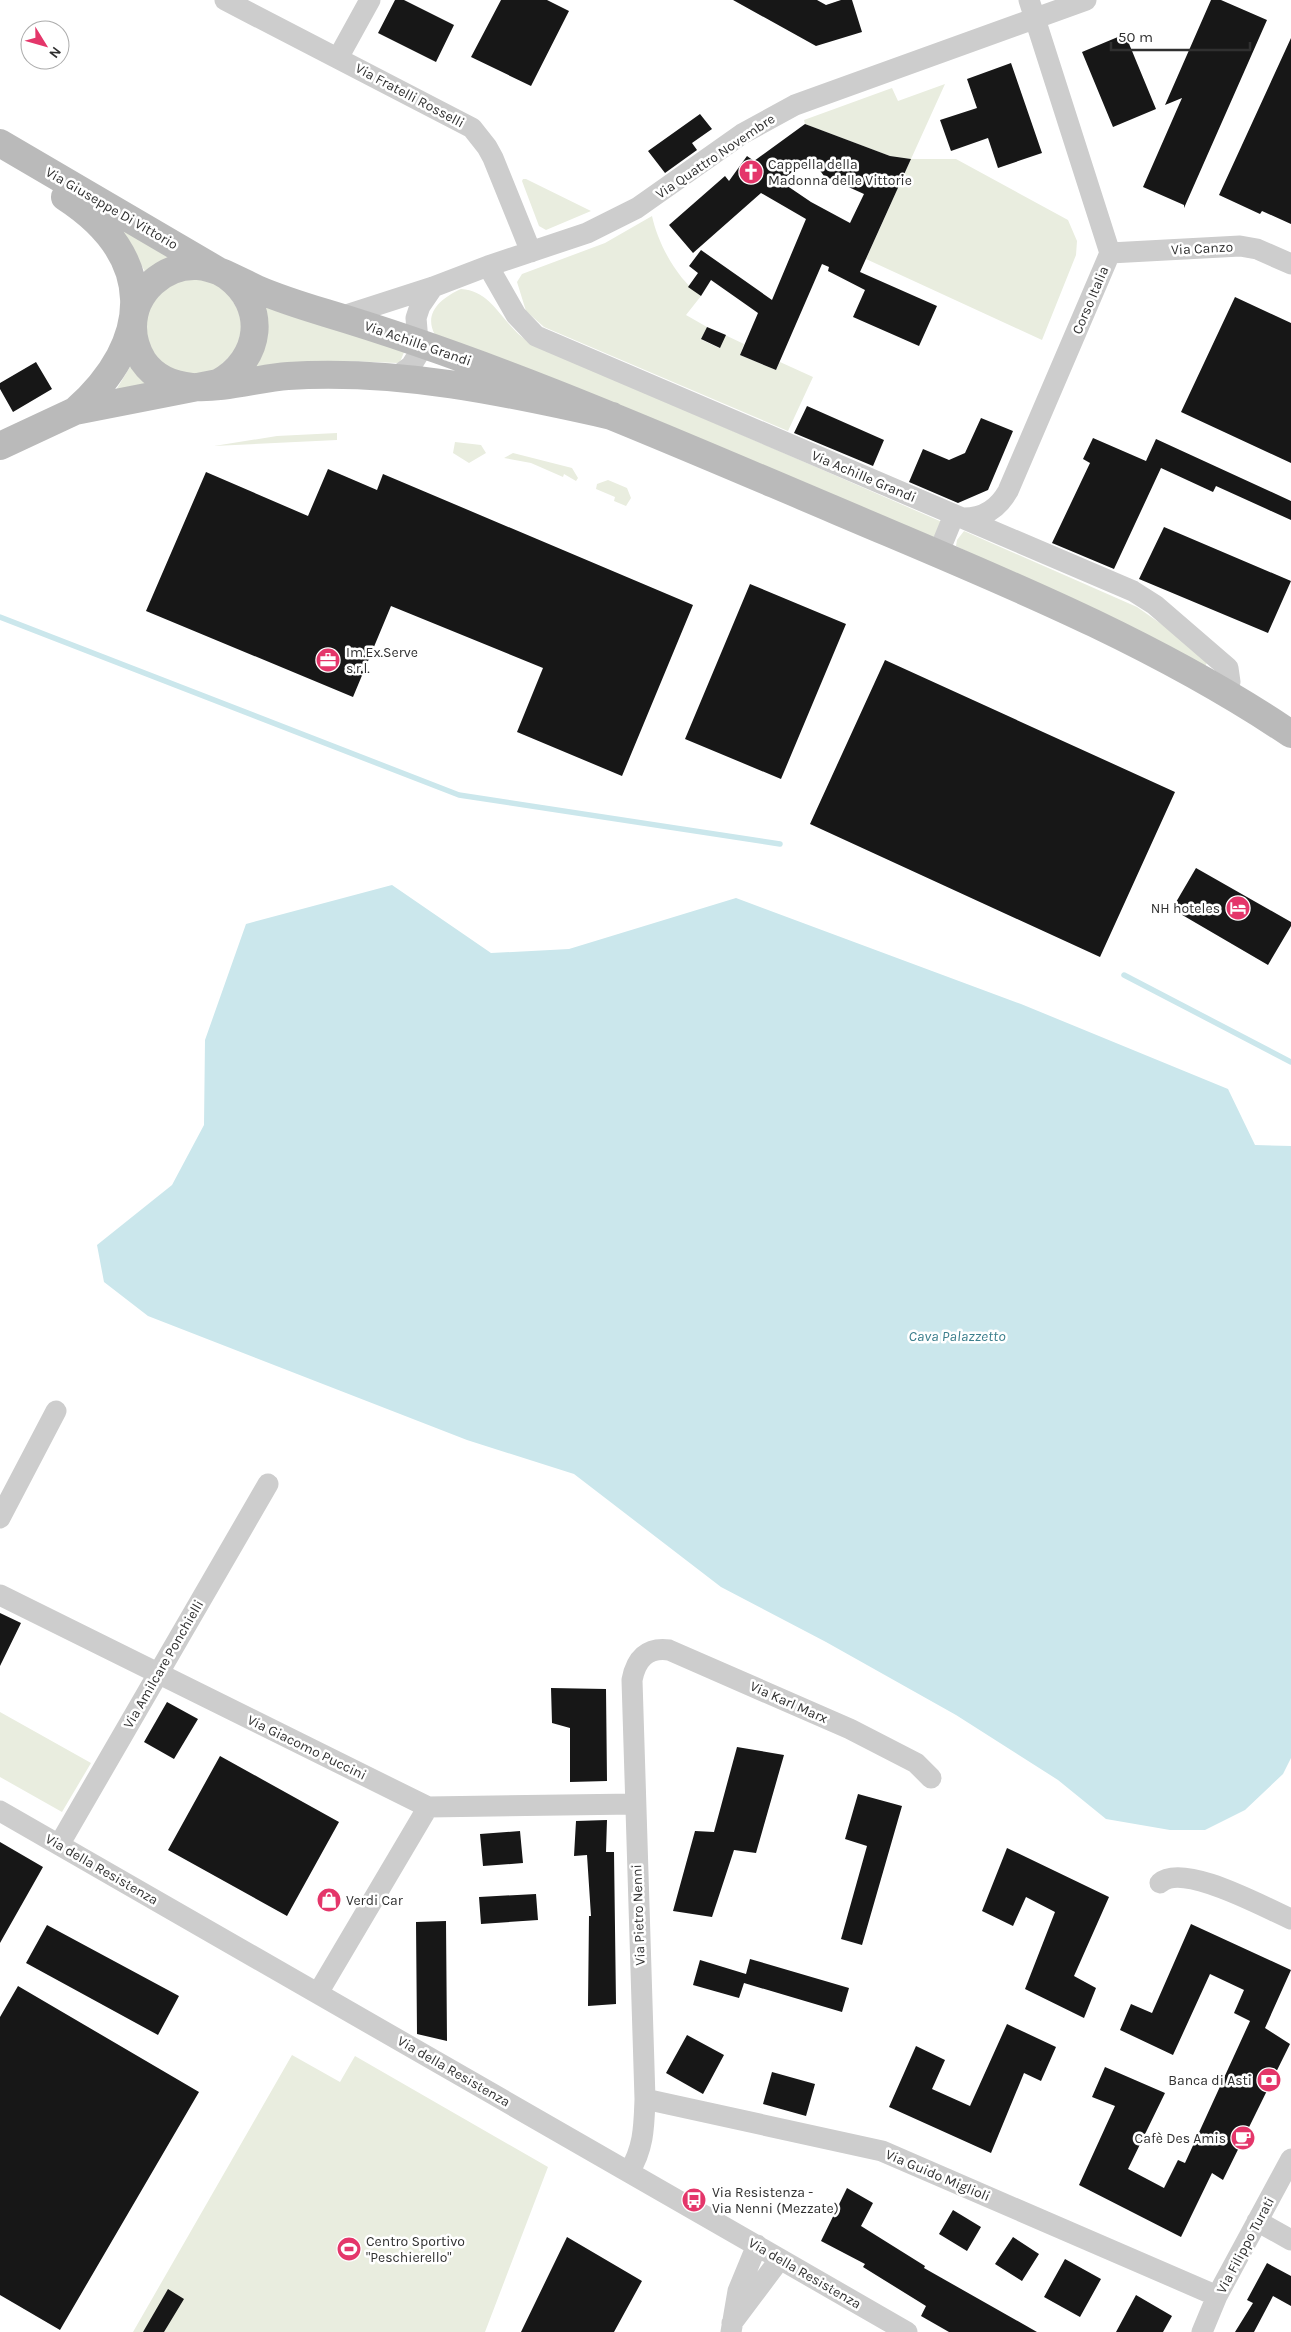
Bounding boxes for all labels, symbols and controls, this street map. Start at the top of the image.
north arrow [20,20,70,70]
scale bar [1111,20,1250,52]
text: 50 m [1118,28,1153,46]
text: N [45,43,65,62]
street label: Via Fratelli Rosselli [352,60,467,131]
street label: Via Quattro Novembre [652,110,778,203]
place label: Cappella della Madonna delle Vittorie [768,156,912,189]
church icon: Cappella della Madonna delle Vittorie [738,159,764,185]
street label: Via Giuseppe Di Vittorio [43,164,181,253]
street label: Via Canzo [1171,238,1233,259]
street label: Corso Italia [1069,264,1112,337]
street label: Via Achille Grandi [362,317,474,370]
street label: Via Achille Grandi [809,447,919,506]
place label: Im.Ex.Serve s.r.l. [346,644,418,677]
office icon: Im.Ex.Serve s.r.l. [315,647,341,673]
hotel icon: NH hoteles [1225,895,1251,921]
place label: NH hoteles [1151,900,1220,917]
water label: Cava Palazzetto [908,1327,1006,1345]
street label: Via Amilcare Ponchielli [120,1597,207,1732]
street label: Via Karl Marx [747,1678,830,1727]
street label: Via Giacomo Puccini [244,1711,369,1784]
street label: Via della Resistenza [42,1830,161,1909]
street label: Via Pietro Nenni [628,1864,649,1966]
shop icon: Verdi Car [316,1887,342,1913]
place label: Verdi Car [346,1892,404,1909]
street label: Via della Resistenza [394,2032,513,2111]
bank icon: Banca di Asti [1256,2067,1282,2093]
place label: Banca di Asti [1168,2072,1252,2089]
cafe icon: Cafè Des Amis [1230,2125,1256,2151]
place label: Cafè Des Amis [1135,2130,1226,2147]
street label: Via Guido Miglioli [883,2146,993,2205]
place label: Via Resistenza - Via Nenni (Mezzate) [712,2184,839,2217]
bus stop icon: Via Resistenza - Via Nenni (Mezzate) [681,2187,707,2213]
street label: Via Filippo Turati [1213,2194,1278,2296]
place label: Centro Sportivo "Peschierello" [366,2233,465,2266]
street label: Via della Resistenza [745,2234,864,2313]
sports icon: Centro Sportivo "Peschierello" [336,2236,362,2262]

